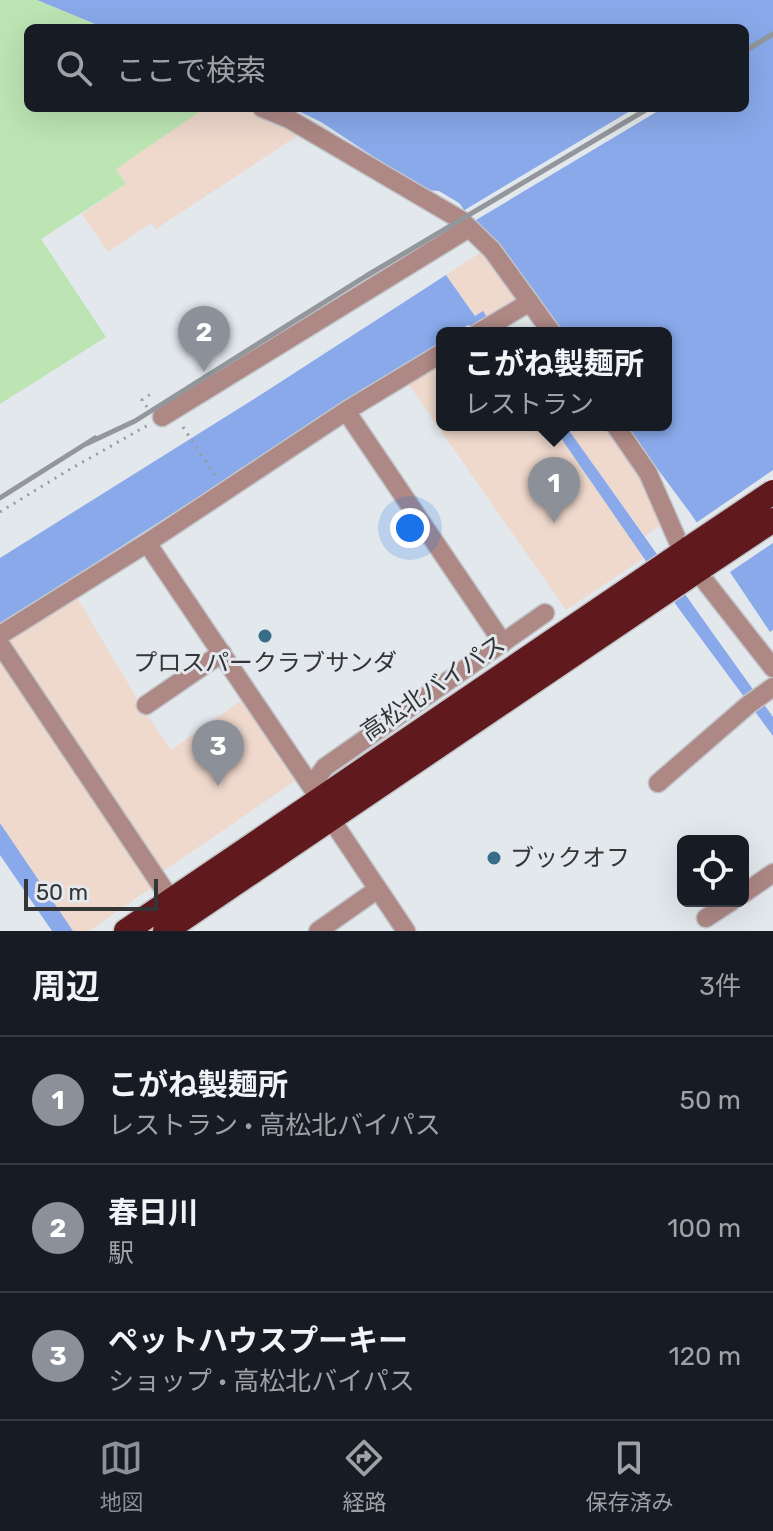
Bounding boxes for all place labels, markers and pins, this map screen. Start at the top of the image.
pin: 2 [178,306,230,372]
pin: 1 [528,457,580,523]
marker: プロスパークラブサンダ [256,627,274,645]
place label: プロスパークラブサンダ [133,649,397,677]
pin: 3 [192,720,244,786]
place label: ブックオフ [510,844,630,872]
marker: ブックオフ [485,849,503,867]

